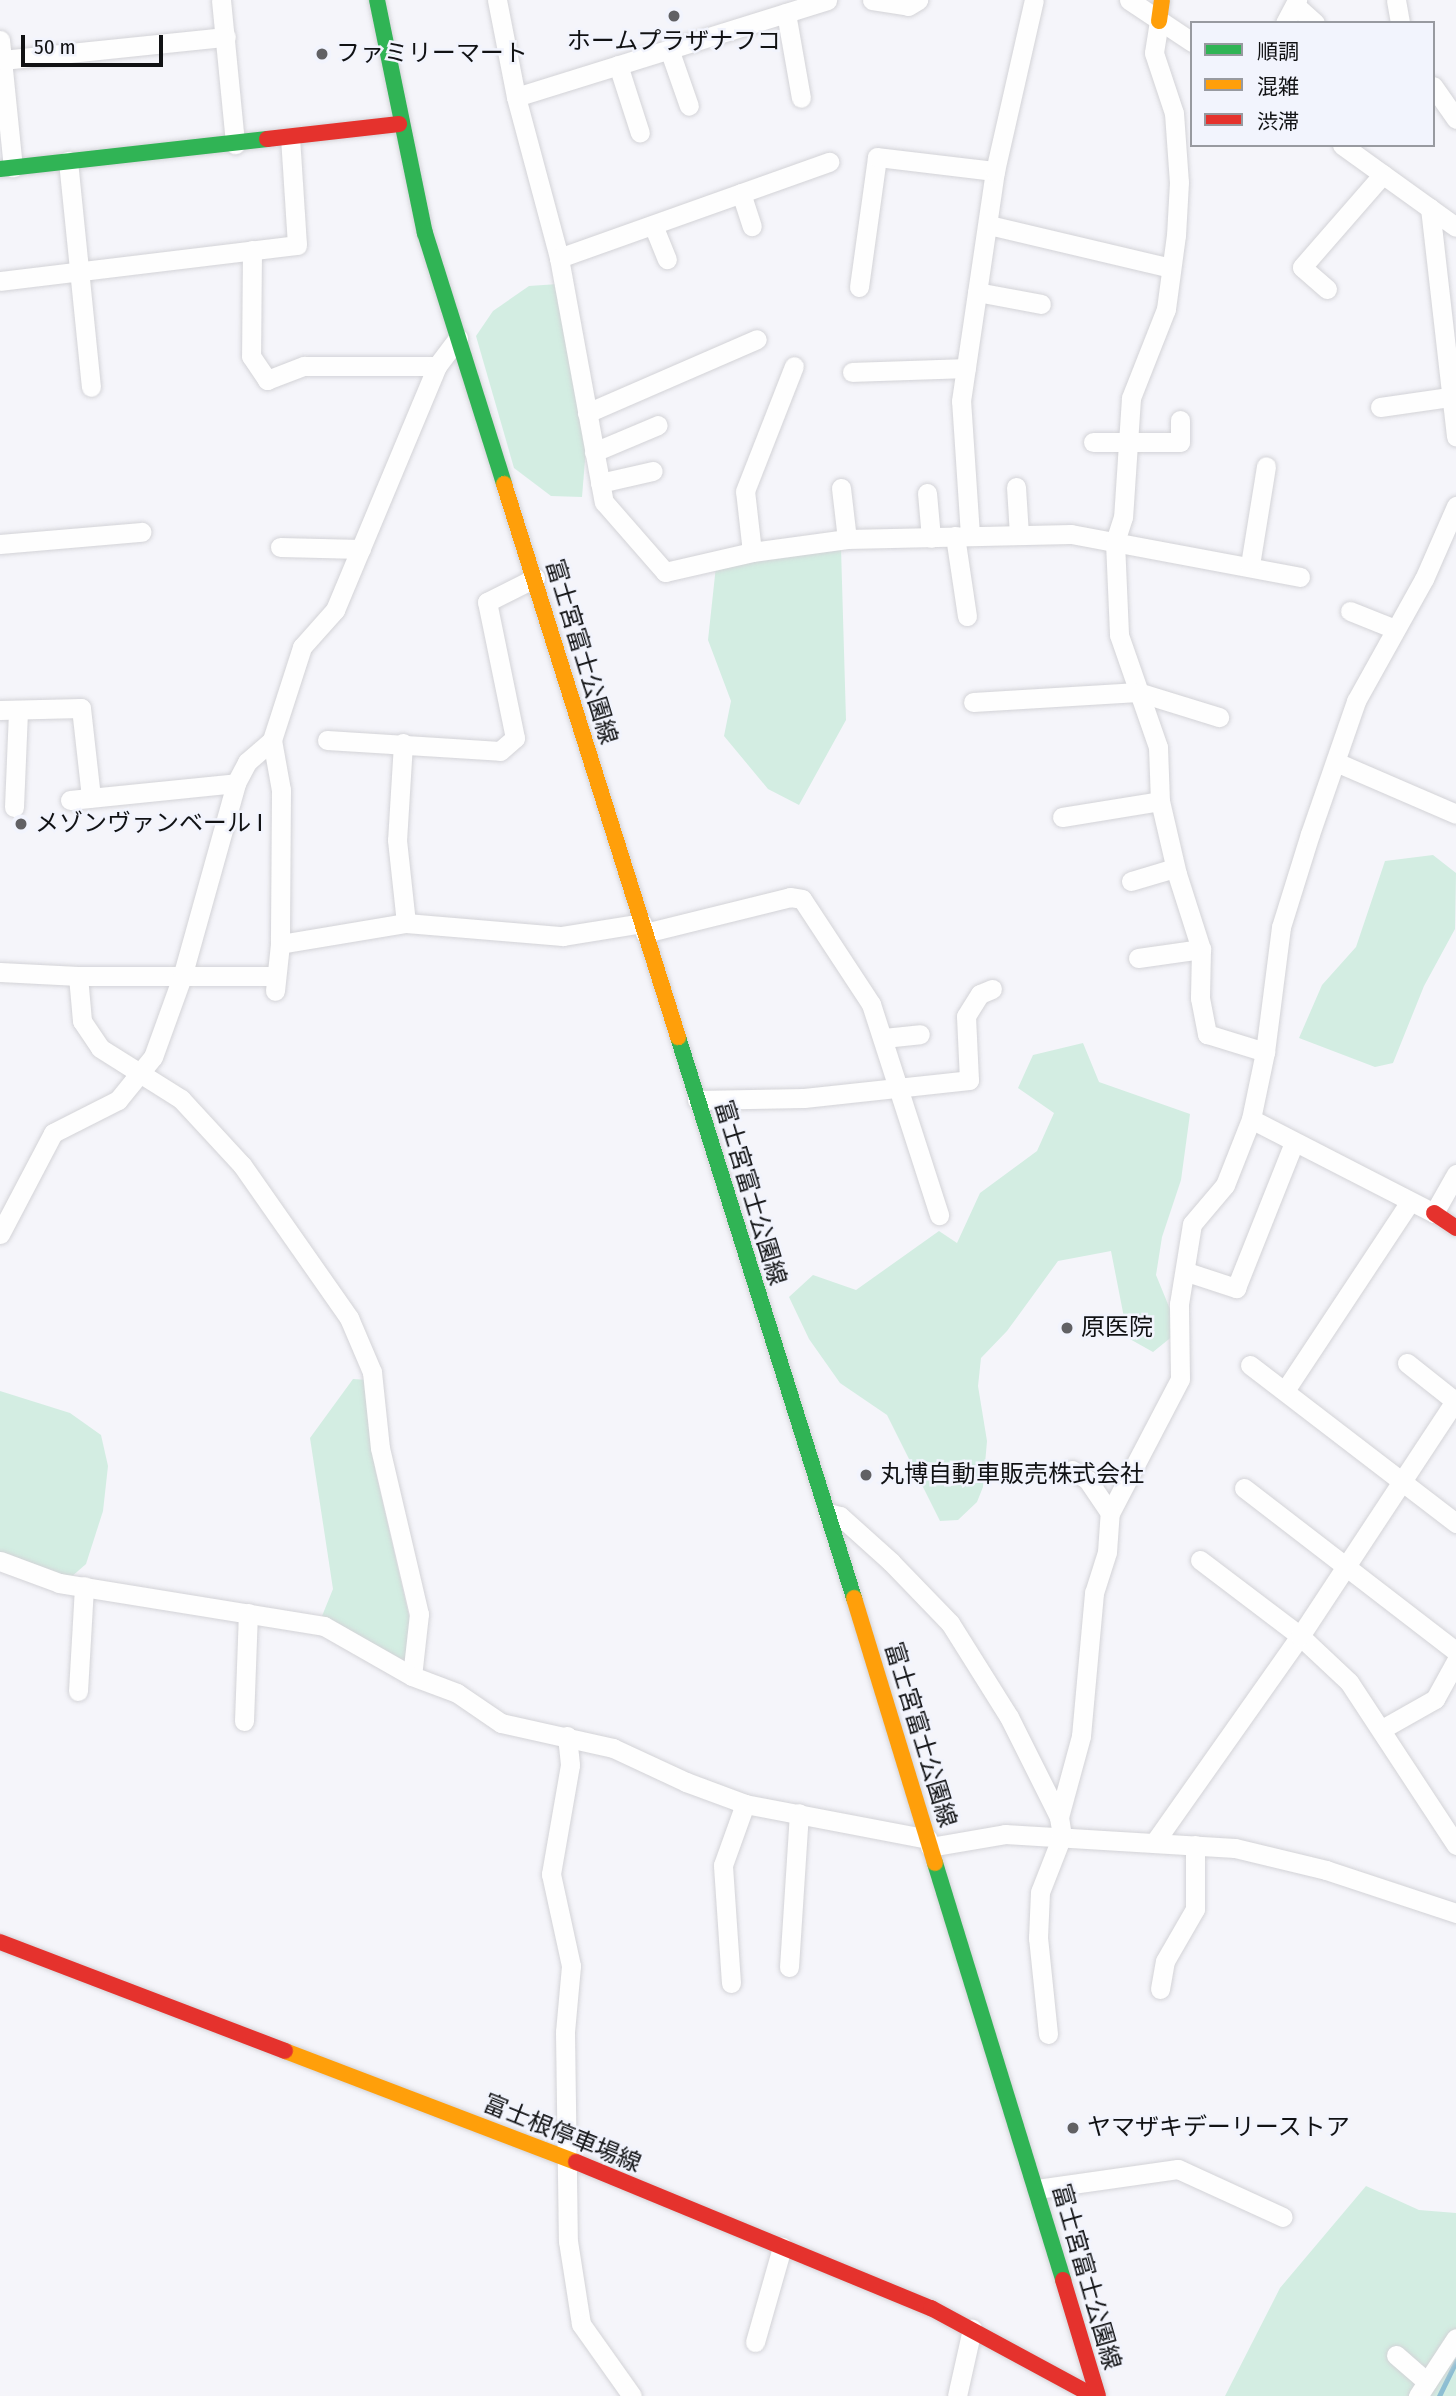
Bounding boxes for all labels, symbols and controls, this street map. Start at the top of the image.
marker: ホームプラザナフコ [666,8,682,24]
scale bar [24,21,166,65]
legend [1190,21,1435,147]
place label: ホームプラザナフコ [566,28,782,56]
text: 50 m [34,34,76,60]
text: 順調 [1257,39,1299,65]
place label: ファミリーマート [336,40,528,68]
marker: ファミリーマート [314,46,330,62]
text: 混雑 [1257,74,1299,100]
text: 渋滞 [1257,109,1299,135]
street label: 富士宮富士公園線 [539,556,623,748]
place label: メゾンヴァンベール I [35,810,263,838]
marker: メゾンヴァンベール I [13,816,29,832]
street label: 富士宮富士公園線 [708,1097,792,1289]
place label: 原医院 [1081,1314,1153,1342]
marker: 原医院 [1059,1320,1075,1336]
place label: 丸博自動車販売株式会社 [880,1461,1144,1489]
marker: 丸博自動車販売株式会社 [858,1467,874,1483]
street label: 富士宮富士公園線 [878,1639,962,1831]
street label: 富士根停車場線 [479,2089,645,2179]
place label: ヤマザキデーリーストア [1087,2114,1351,2142]
marker: ヤマザキデーリーストア [1065,2120,1081,2136]
street label: 富士宮富士公園線 [1046,2181,1126,2373]

